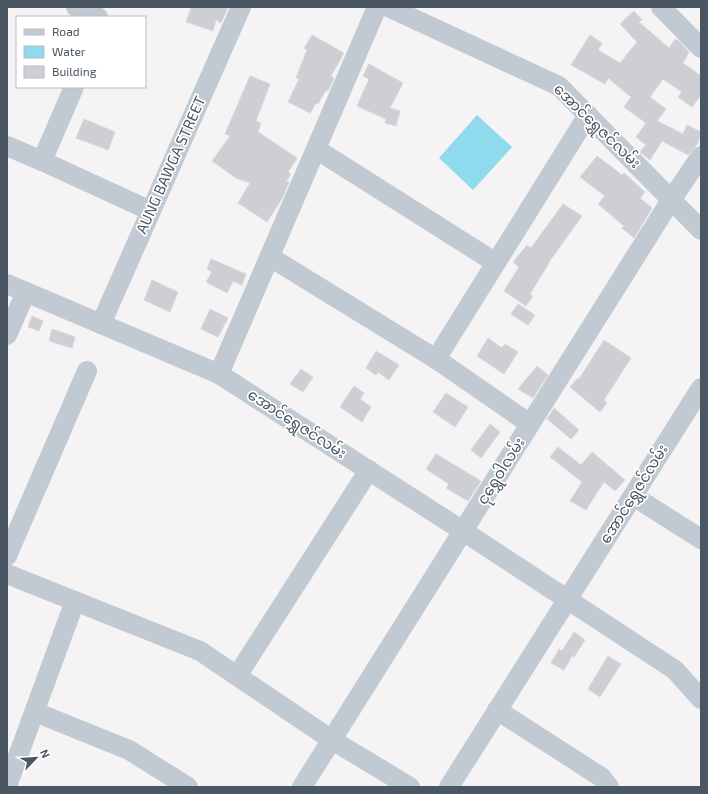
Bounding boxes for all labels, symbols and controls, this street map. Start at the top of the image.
legend [16,16,146,88]
text: Road [52,24,80,38]
text: Water [52,44,86,58]
text: Building [52,64,97,78]
street label: အောင်ရွှေဇင်လမ်း [548,79,645,174]
street label: AUNG BAWGA STREET [132,93,209,236]
street label: အောင်ရွှေဇင်လမ်း [243,385,350,465]
street label: ငုရွှေဝါလမ်း [472,434,531,509]
street label: အောင်ရွှေဇင်လမ်း [595,440,674,549]
north arrow [16,738,56,778]
text: N [38,747,53,760]

